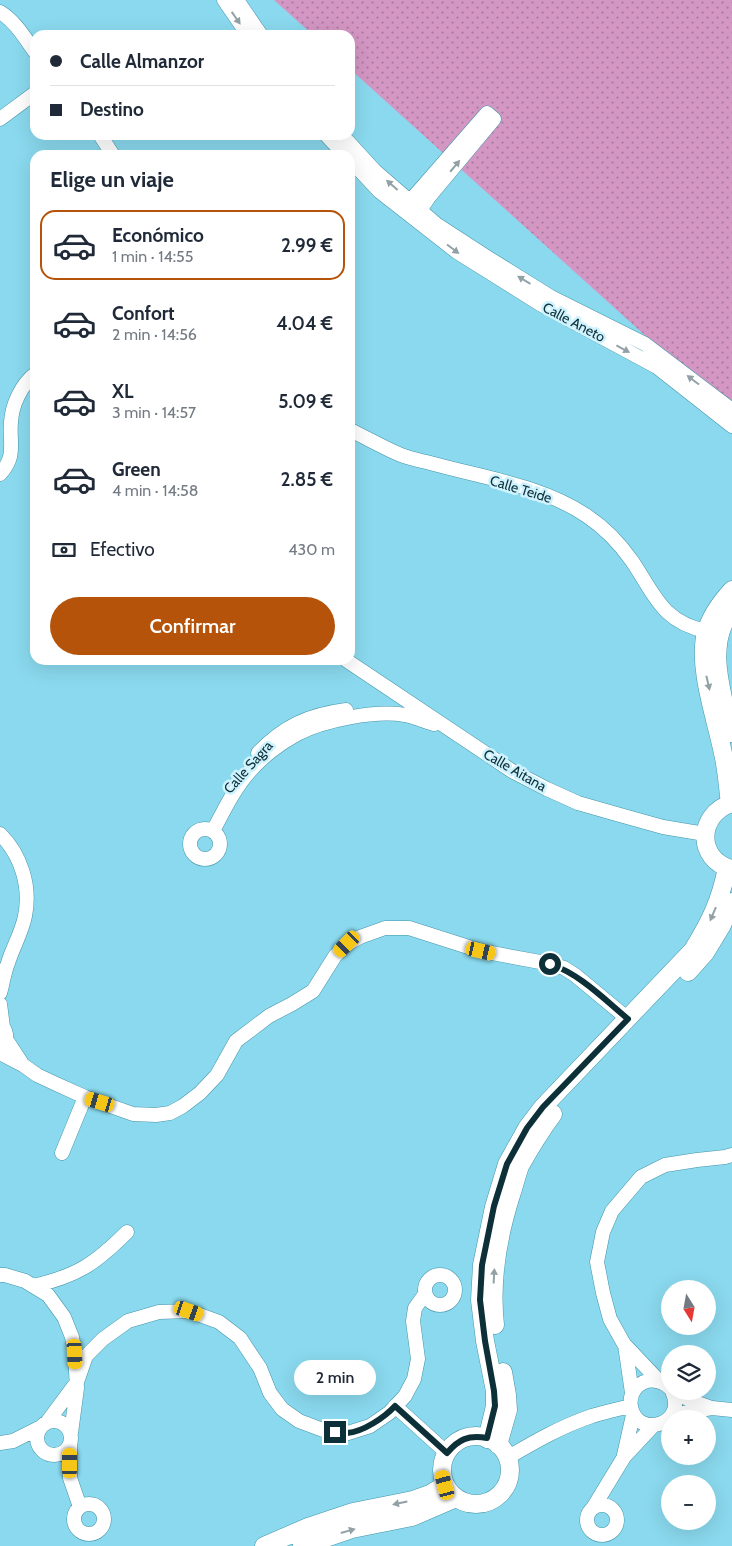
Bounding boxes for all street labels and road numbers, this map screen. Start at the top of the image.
street label: Calle Aneto [540,298,609,346]
street label: Calle Teide [488,471,554,507]
street label: Calle Sagra [220,737,277,797]
street label: Calle Aitana [480,745,550,795]

